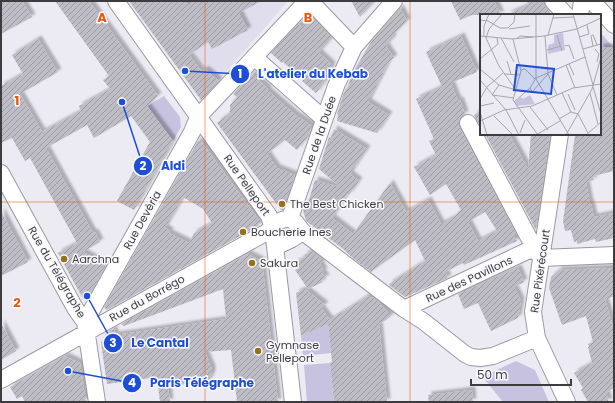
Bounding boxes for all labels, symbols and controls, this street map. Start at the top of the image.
text: A [97,8,107,27]
text: B [304,8,313,27]
inset map [480,14,601,135]
callout: L'atelier du Kebab [230,62,376,86]
text: 1 [238,65,242,82]
text: L'atelier du Kebab [258,65,368,82]
text: 1 [15,91,19,110]
street label: Rue de la Duée [298,93,340,176]
street label: Rue Pelleport [220,151,274,219]
callout: Aldi [133,154,193,178]
text: 2 [140,157,147,174]
text: Aldi [161,157,185,174]
street label: Rue Devéria [119,188,165,252]
place label: The Best Chicken [290,196,383,212]
marker: The Best Chicken [277,199,287,209]
street label: Rue du Télégraphe [24,223,90,321]
place label: Boucherie Ines [251,224,331,240]
marker: Boucherie Ines [238,227,248,237]
street label: Rue Pixérécourt [526,228,554,314]
place label: Aarchna [72,251,119,267]
street label: Rue des Pavillons [423,252,515,306]
marker: Aarchna [59,254,69,264]
place label: Sakura [260,255,298,271]
marker: Sakura [247,258,257,268]
street label: Rue du Borrégo [106,271,188,325]
text: 2 [13,293,21,312]
callout: Le Cantal [103,331,197,355]
text: 3 [109,334,117,351]
text: Le Cantal [131,334,189,351]
place label: Gymnase Pelleport [266,337,319,366]
marker: Gymnase Pelleport [253,346,263,356]
scale bar [471,361,571,387]
text: 50 m [477,366,508,383]
callout: Paris Télégraphe [122,371,262,395]
text: 4 [128,374,136,391]
text: Paris Télégraphe [150,374,255,391]

